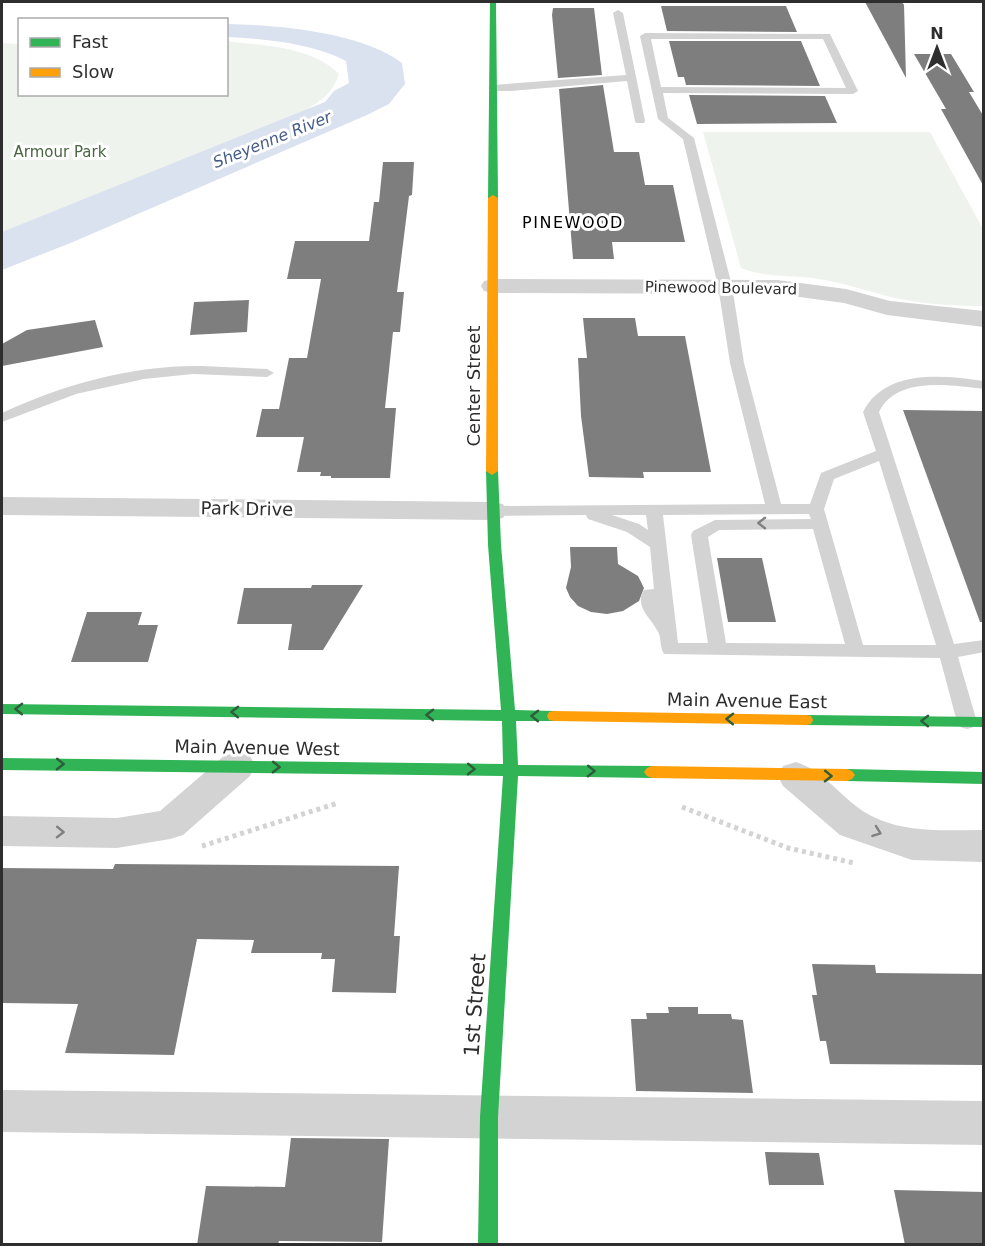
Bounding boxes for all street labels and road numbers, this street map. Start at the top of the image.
street label: Pinewood Boulevard [645,278,797,298]
street label: Center Street [463,326,484,447]
street label: Park Drive [201,497,293,520]
street label: Main Avenue East [667,689,827,712]
street label: Main Avenue West [174,736,340,759]
street label: 1st Street [459,953,491,1057]

